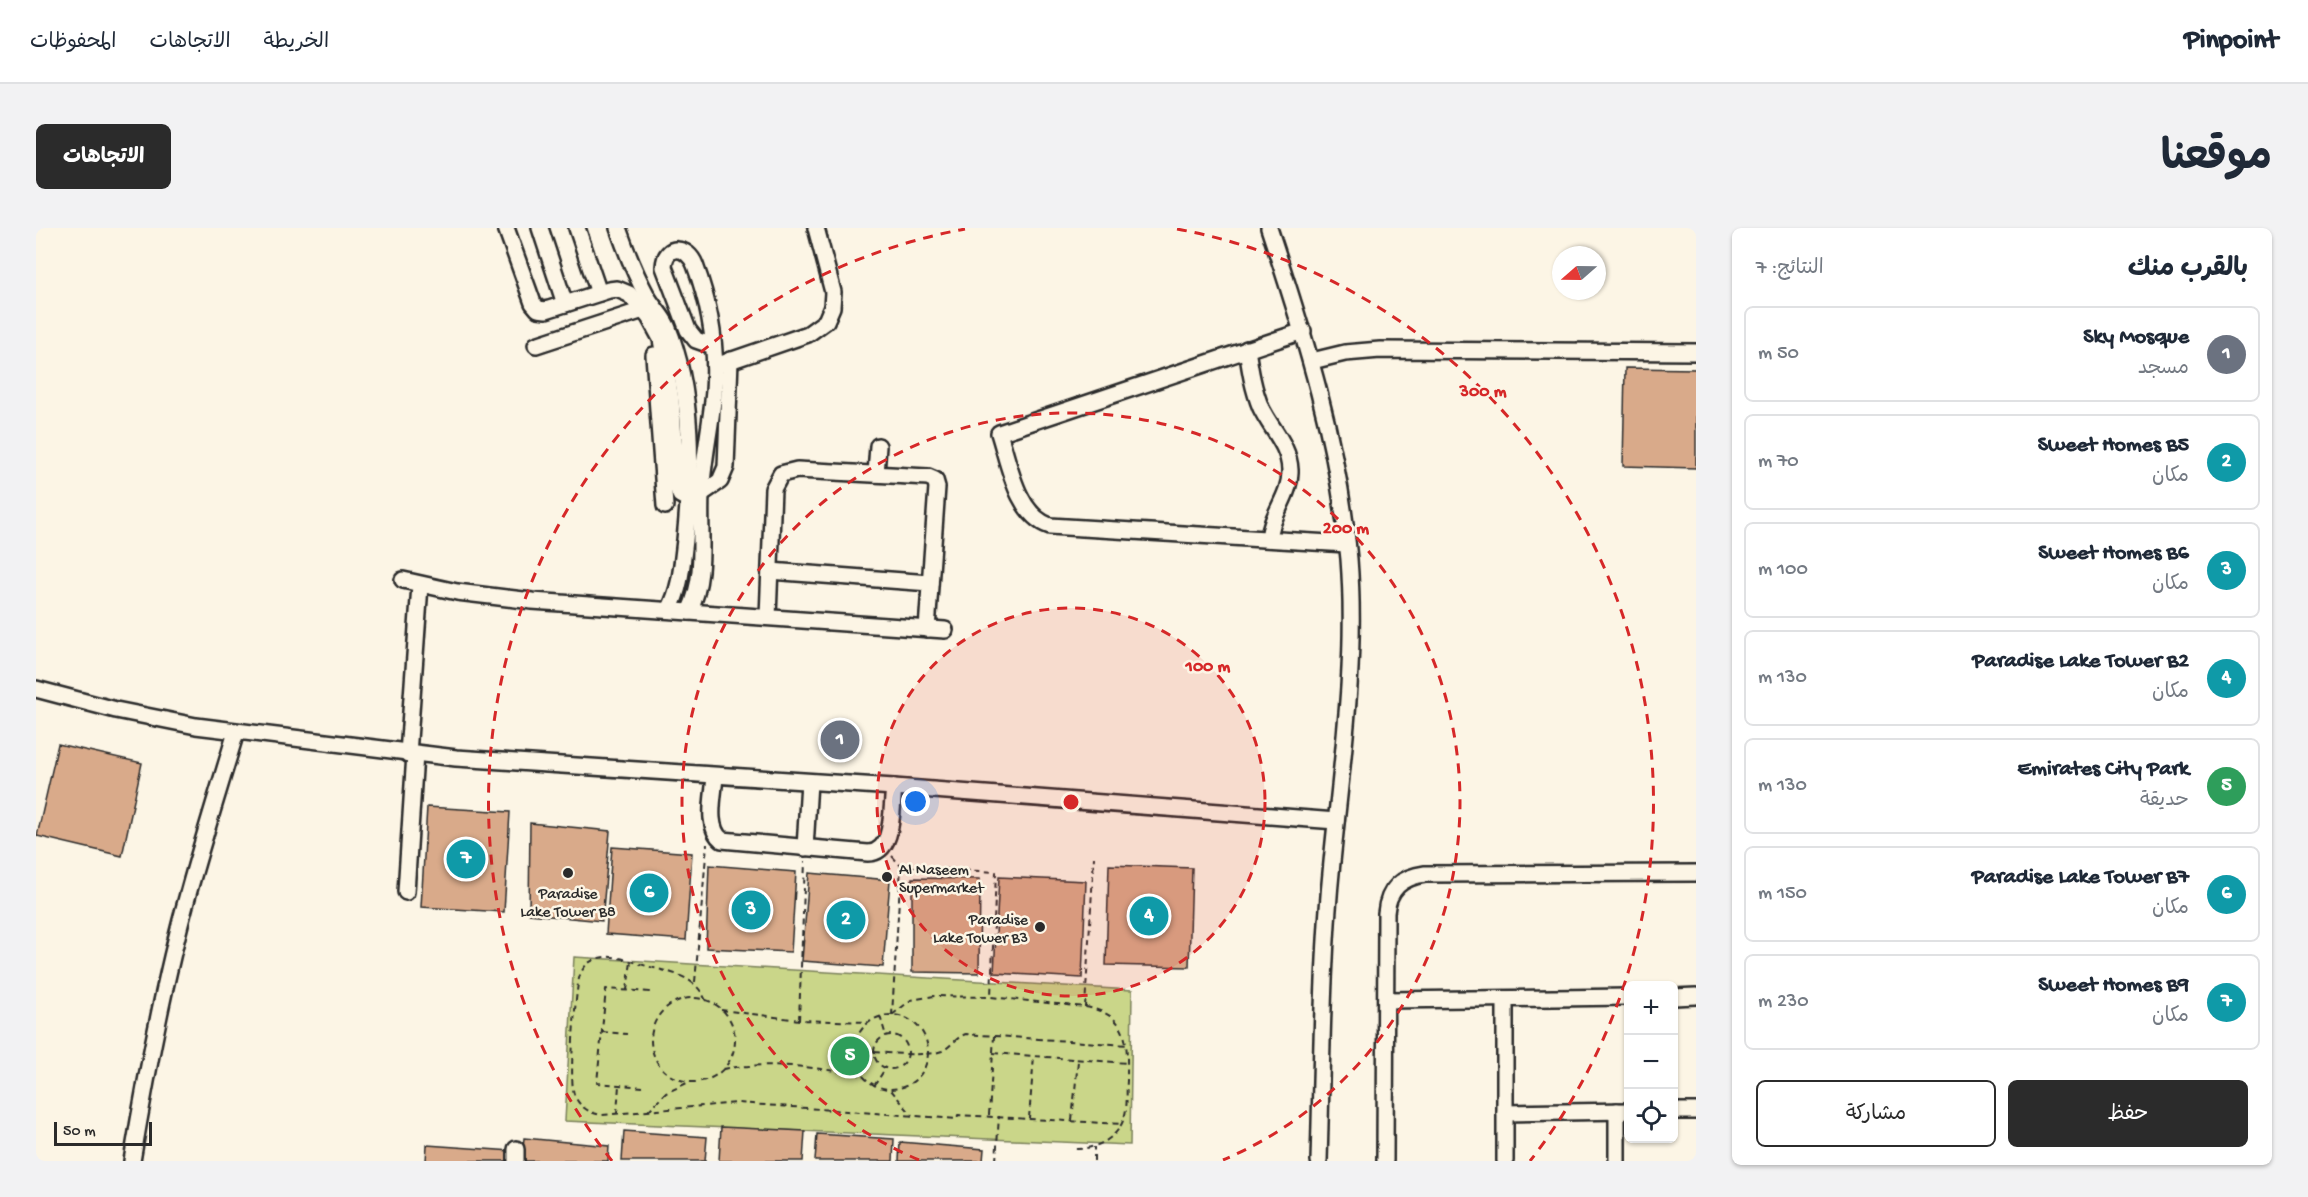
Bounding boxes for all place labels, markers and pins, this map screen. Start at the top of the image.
pin: 1 [820,718,860,762]
centre of rings [1061,792,1081,812]
pin: 7 [446,836,486,882]
place label: Al Naseem Supermarket [899,862,985,899]
marker: Paradise Lake Tower B8 [561,866,575,880]
pin: 6 [630,870,668,916]
marker: Al Naseem Supermarket [880,870,894,884]
place label: Paradise Lake Tower B8 [520,886,616,923]
pin: 3 [732,888,770,932]
pin: 4 [1130,894,1168,938]
pin: 2 [826,898,866,942]
place label: Paradise Lake Tower B3 [933,912,1029,949]
marker: Paradise Lake Tower B3 [1033,920,1047,934]
pin: 5 [830,1034,870,1078]

